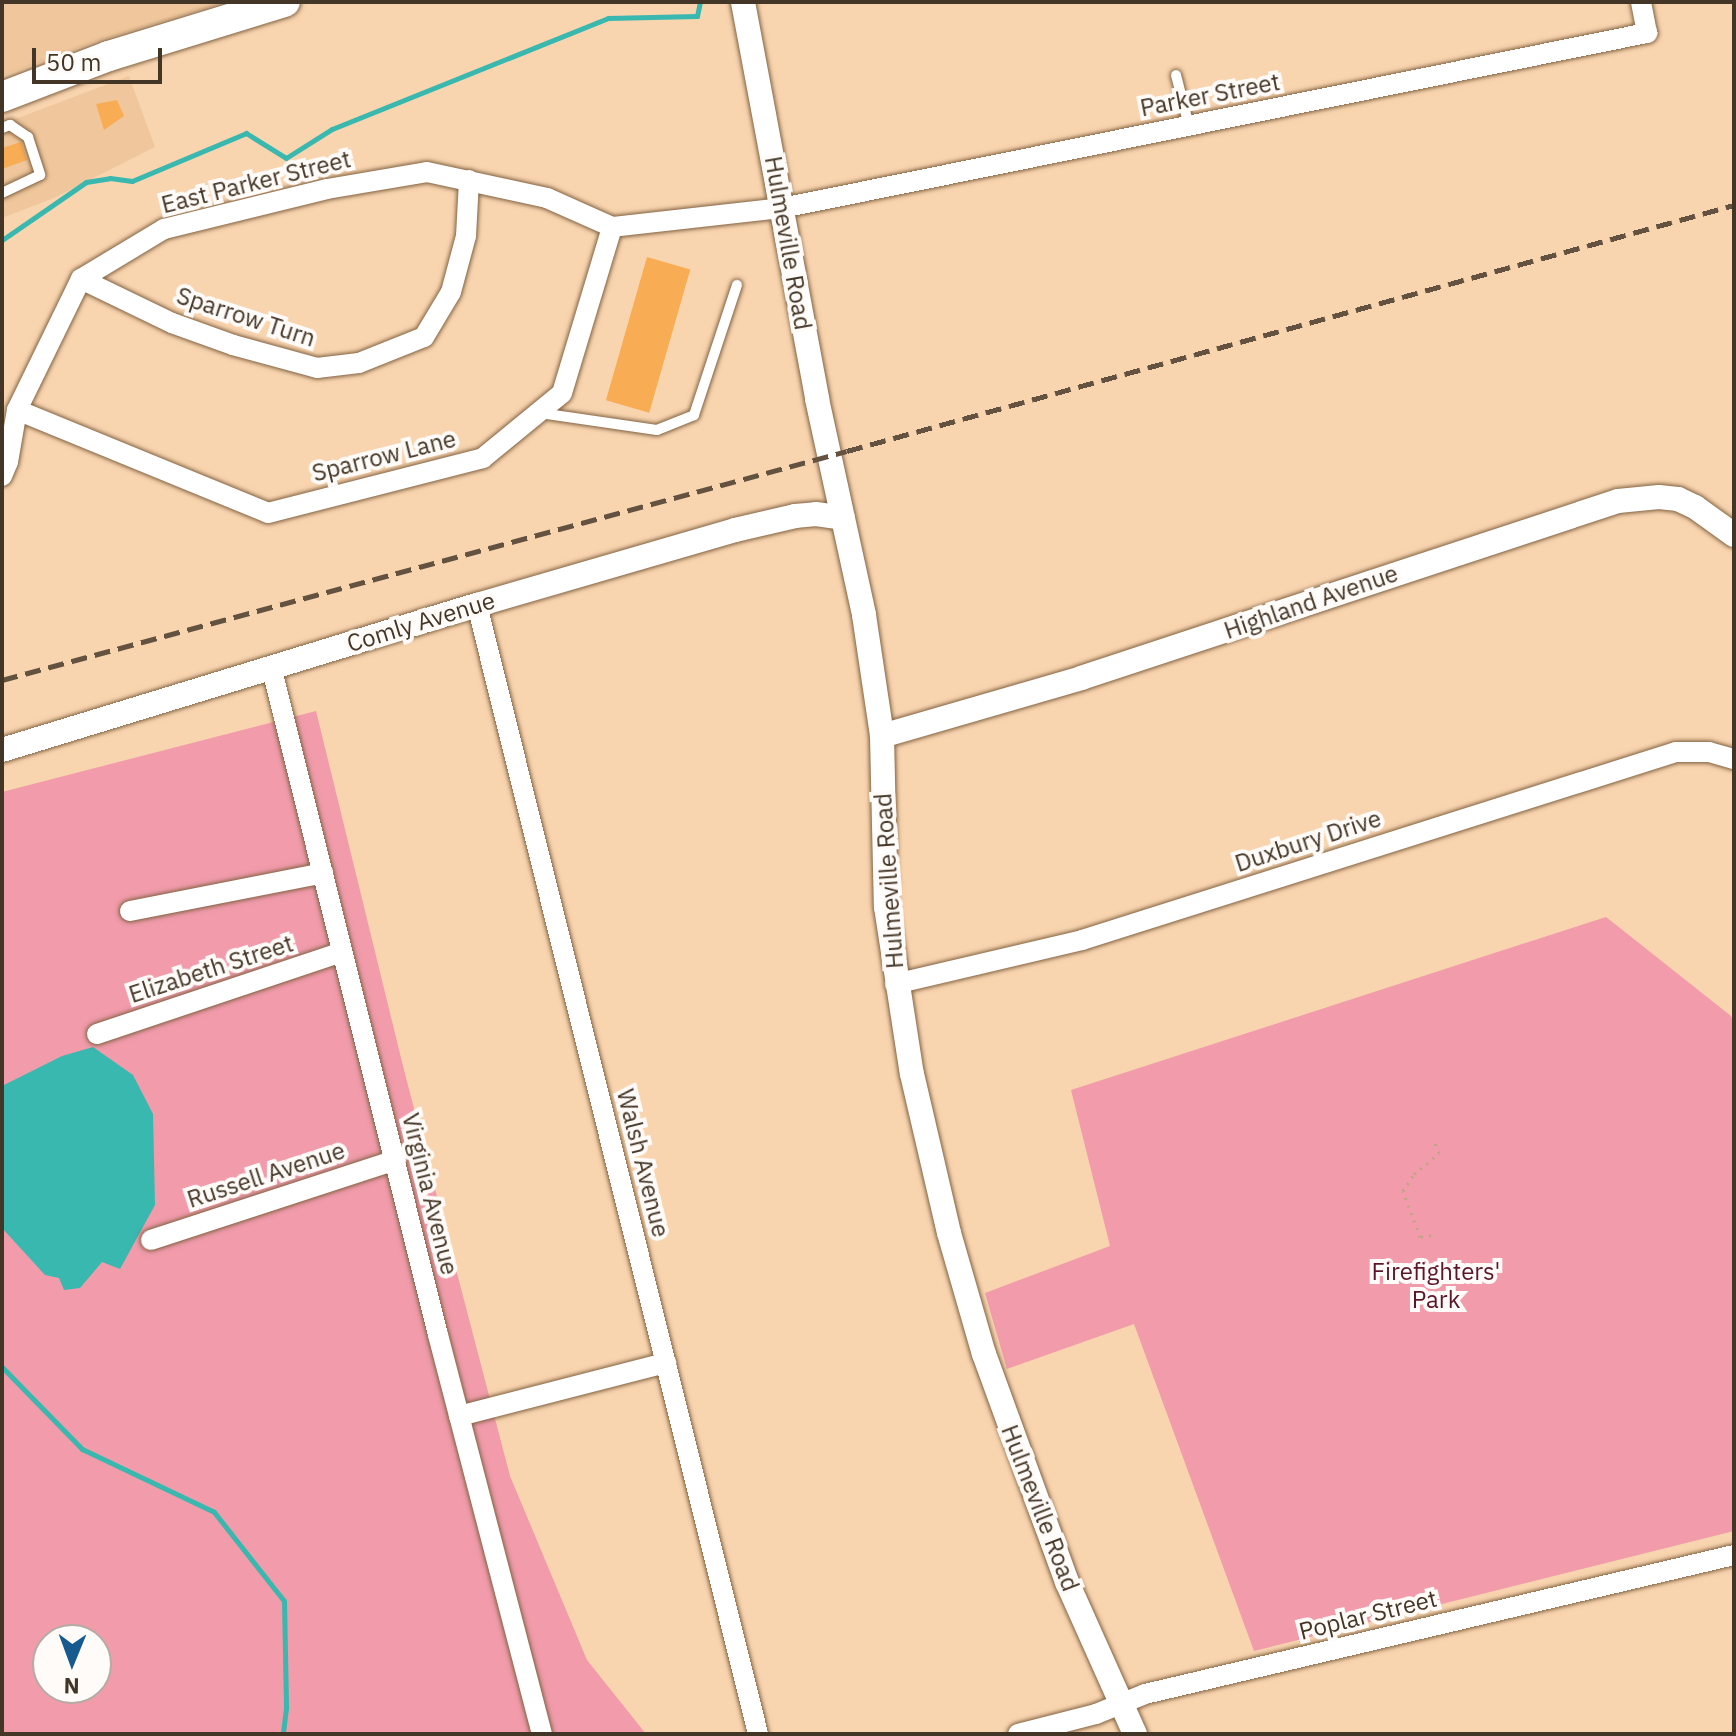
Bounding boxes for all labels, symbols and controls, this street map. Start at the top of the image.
scale bar [36,32,166,82]
text: 50 m [46,46,101,78]
street label: Parker Street [1138,67,1282,123]
street label: East Parker Street [158,145,354,219]
street label: Hulmeville Road [759,154,817,332]
street label: Sparrow Turn [173,281,319,353]
street label: Sparrow Lane [309,424,459,488]
street label: Highland Avenue [1220,559,1402,645]
street label: Comly Avenue [343,586,499,658]
street label: Hulmeville Road [869,792,909,970]
street label: Duxbury Drive [1231,804,1385,878]
street label: Elizabeth Street [125,929,297,1009]
street label: Walsh Avenue [611,1086,675,1240]
street label: Virginia Avenue [396,1110,464,1278]
street label: Russell Avenue [183,1136,349,1214]
park label: Firefighters' Park [1372,1258,1500,1314]
street label: Hulmeville Road [995,1421,1085,1595]
street label: Poplar Street [1296,1584,1440,1646]
north arrow [32,1624,112,1704]
text: N [63,1672,80,1701]

